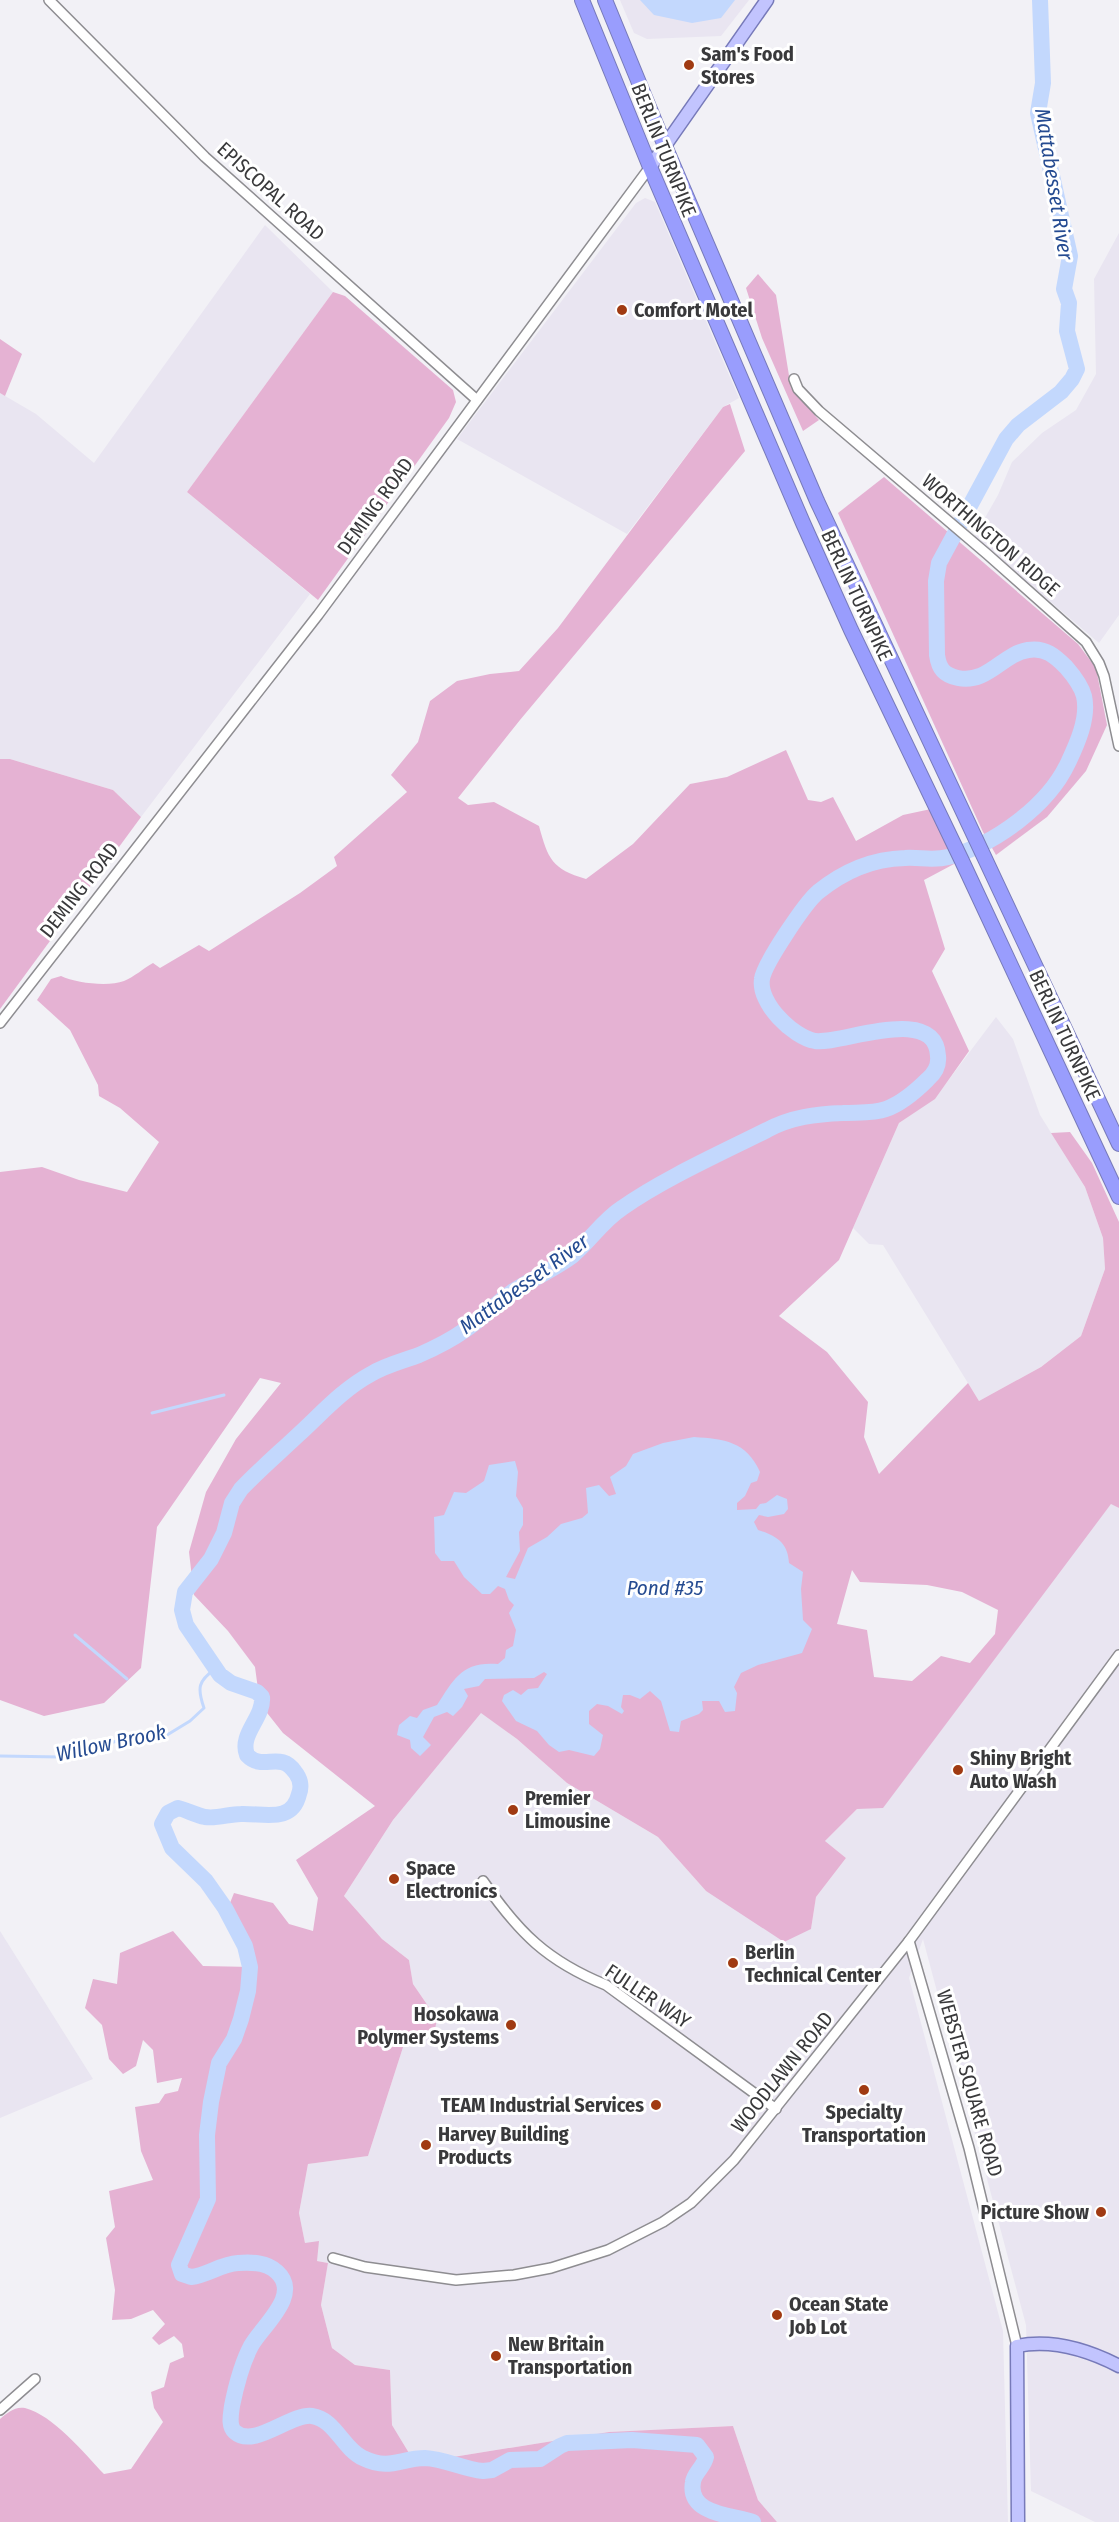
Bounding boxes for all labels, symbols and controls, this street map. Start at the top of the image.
place label: Sam's Food Stores [701,42,794,89]
marker: Sam's Food Stores [682,58,696,72]
street label: BERLIN TURNPIKE [626,80,702,220]
water label: Mattabesset River [1029,106,1079,262]
street label: EPISCOPAL ROAD [212,137,330,245]
place label: Comfort Motel [634,298,753,322]
marker: Comfort Motel [615,303,629,317]
street label: DEMING ROAD [332,453,418,559]
street label: WORTHINGTON RIDGE [917,469,1065,601]
street label: BERLIN TURNPIKE [816,526,898,664]
street label: DEMING ROAD [34,838,124,942]
street label: BERLIN TURNPIKE [1024,966,1106,1104]
water label: Mattabesset River [454,1228,594,1340]
water label: Pond #35 [627,1575,704,1601]
water label: Willow Brook [54,1719,168,1767]
place label: Shiny Bright Auto Wash [969,1746,1072,1793]
marker: Shiny Bright Auto Wash [951,1763,965,1777]
place label: Premier Limousine [525,1786,610,1833]
marker: Premier Limousine [506,1803,520,1817]
place label: Space Electronics [406,1856,497,1903]
marker: Space Electronics [387,1872,401,1886]
place label: Berlin Technical Center [745,1940,882,1987]
marker: Berlin Technical Center [726,1956,740,1970]
street label: FULLER WAY [601,1959,695,2033]
street label: WEBSTER SQUARE ROAD [932,1987,1008,2179]
place label: Hosokawa Polymer Systems [357,2002,499,2049]
street label: WOODLAWN ROAD [726,2007,838,2137]
marker: Hosokawa Polymer Systems [504,2018,518,2032]
marker: Specialty Transportation [857,2083,871,2097]
place label: TEAM Industrial Services [441,2093,644,2117]
marker: TEAM Industrial Services [649,2098,663,2112]
place label: Specialty Transportation [802,2100,926,2147]
place label: Harvey Building Products [438,2122,569,2169]
marker: Harvey Building Products [419,2138,433,2152]
place label: Picture Show [980,2200,1089,2224]
marker: Picture Show [1094,2205,1108,2219]
place label: Ocean State Job Lot [788,2292,888,2339]
marker: Ocean State Job Lot [770,2308,784,2322]
place label: New Britain Transportation [508,2332,632,2379]
marker: New Britain Transportation [489,2349,503,2363]

